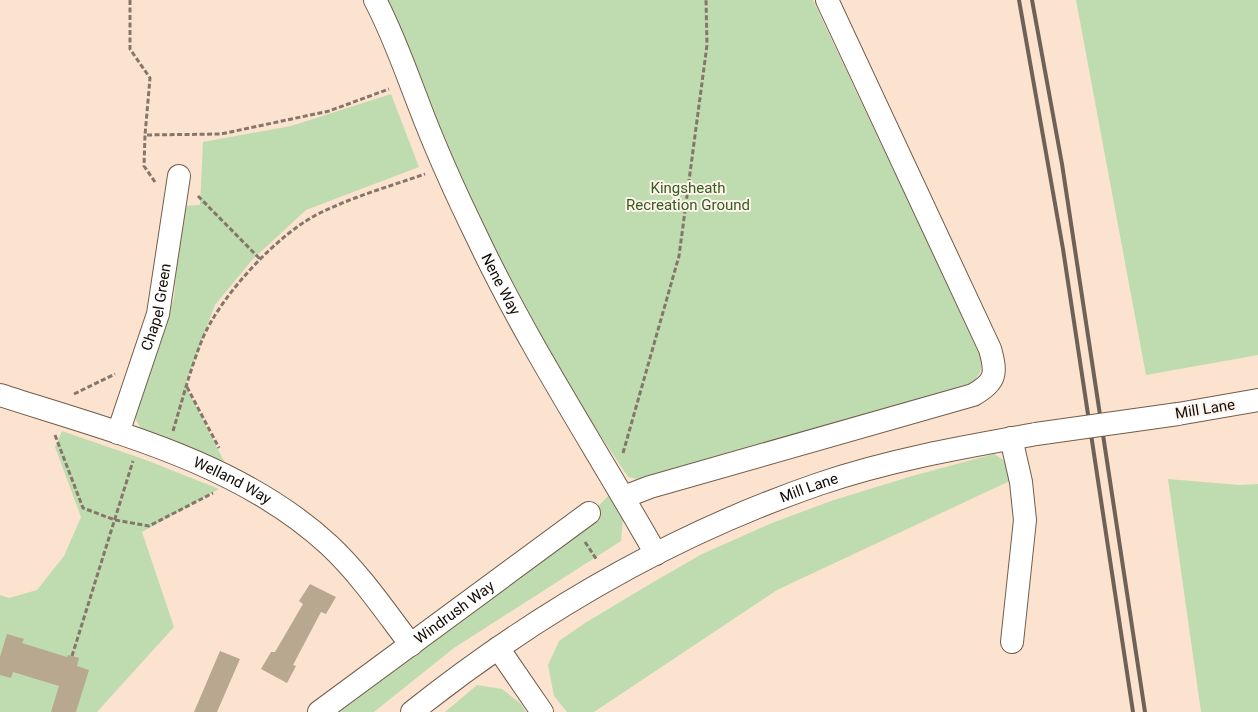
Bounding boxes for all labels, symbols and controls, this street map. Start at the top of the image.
park label: Kingsheath Recreation Ground [626,179,750,214]
street label: Nene Way [477,250,524,318]
street label: Chapel Green [137,262,175,353]
street label: Mill Lane [1174,395,1236,423]
street label: Welland Way [191,453,275,508]
street label: Mill Lane [777,469,840,506]
street label: Windrush Way [411,577,498,648]

